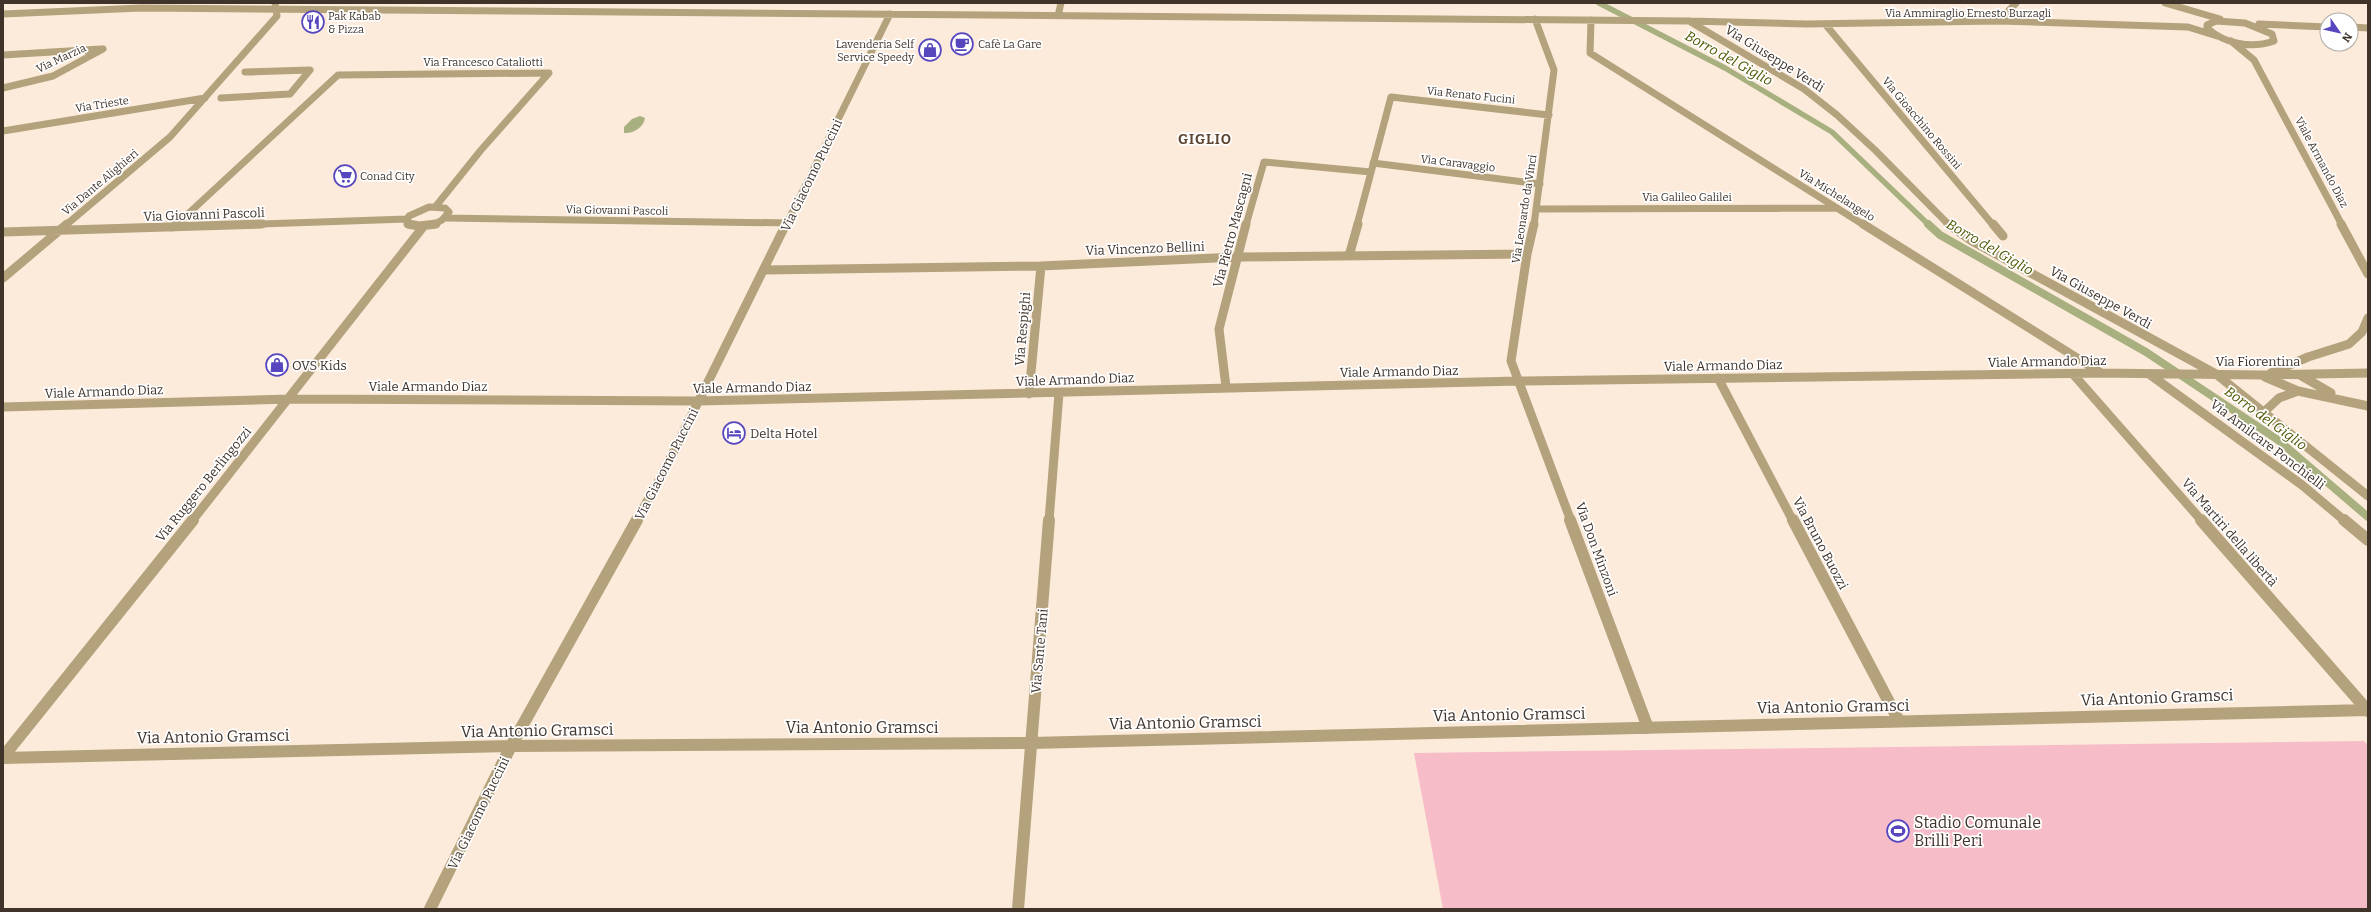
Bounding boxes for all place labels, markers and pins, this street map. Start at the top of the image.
restaurant icon: Pak Kabab & Pizza [300,9,326,35]
place label: Pak Kabab & Pizza [328,10,381,36]
cafe icon: Cafè La Gare [949,31,975,57]
shop icon: Lavenderia Self Service Speedy [917,37,943,63]
place label: Lavenderia Self Service Speedy [836,38,915,64]
place label: Cafè La Gare [978,38,1042,51]
supermarket icon: Conad City [332,163,358,189]
place label: Conad City [360,170,415,183]
shop icon: OVS Kids [264,352,290,378]
place label: OVS Kids [292,358,347,373]
hotel icon: Delta Hotel [721,420,747,446]
place label: Delta Hotel [750,426,818,441]
place label: Stadio Comunale Brilli Peri [1914,813,2041,850]
sports icon: Stadio Comunale Brilli Peri [1885,818,1911,844]

